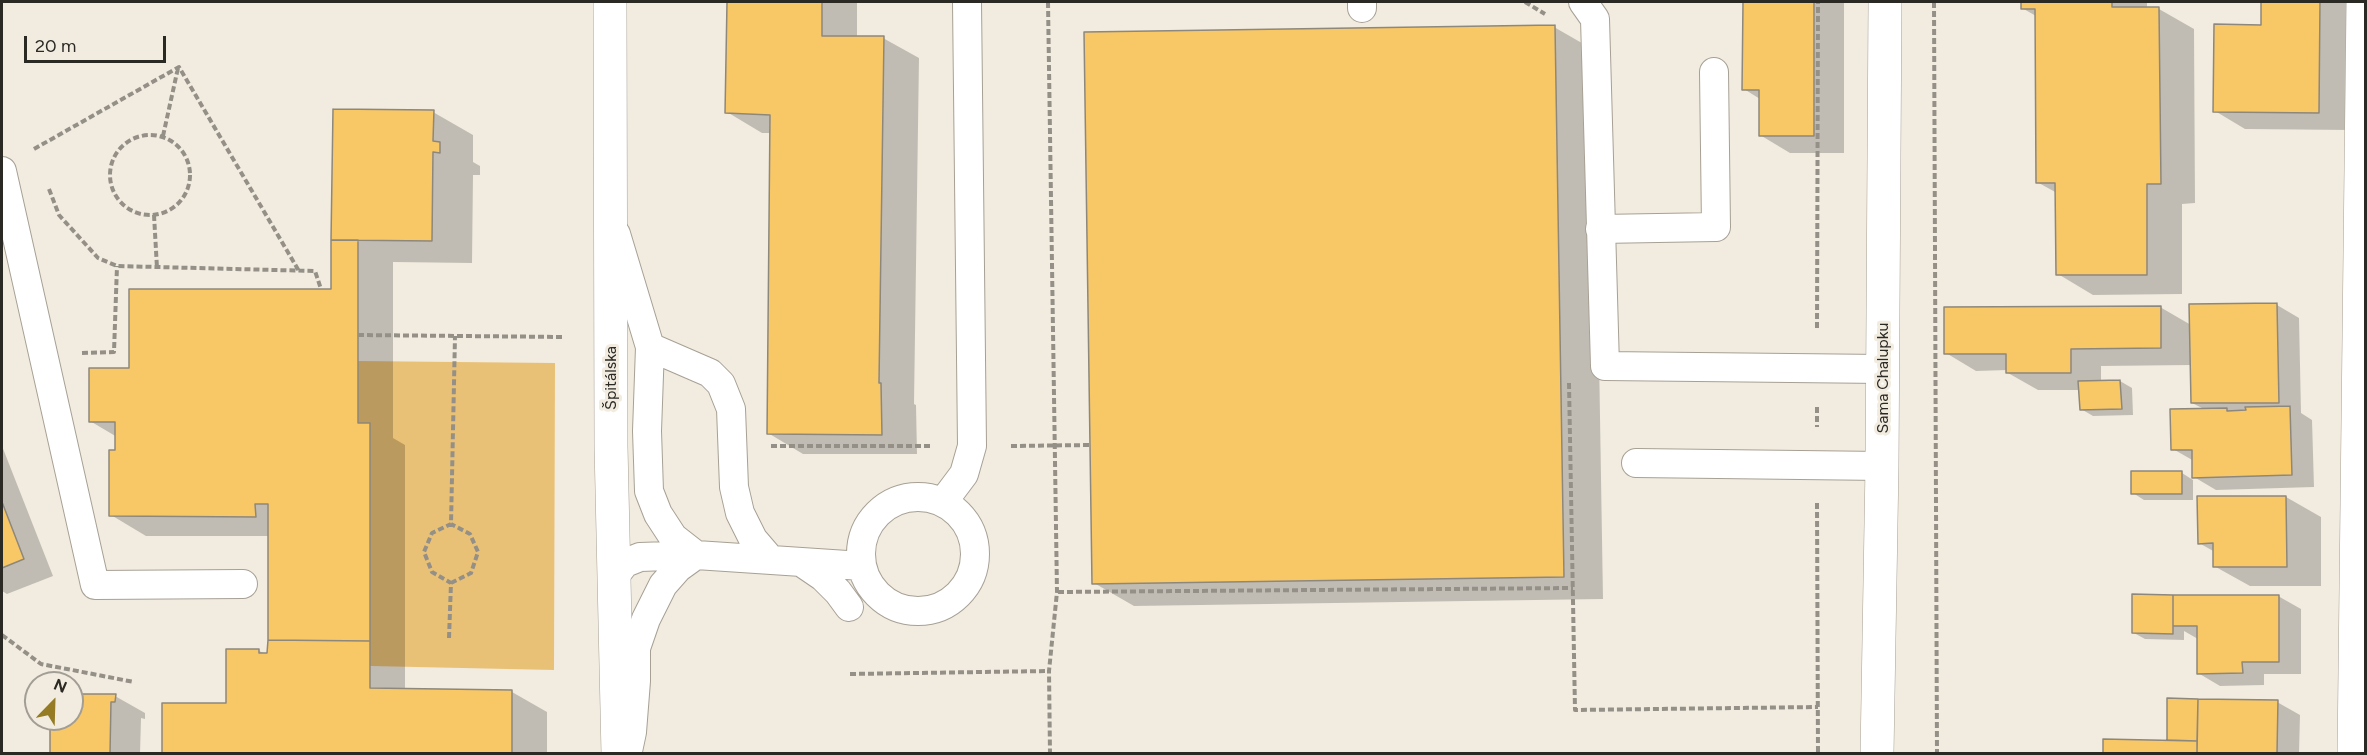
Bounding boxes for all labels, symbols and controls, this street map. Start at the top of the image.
scale bar [27,24,170,62]
text: 20 m [35,35,76,57]
street label: Sama Chalupku [1873,323,1893,433]
street label: Špitálska [601,346,621,410]
north arrow [24,671,84,731]
text: N [51,675,70,697]

